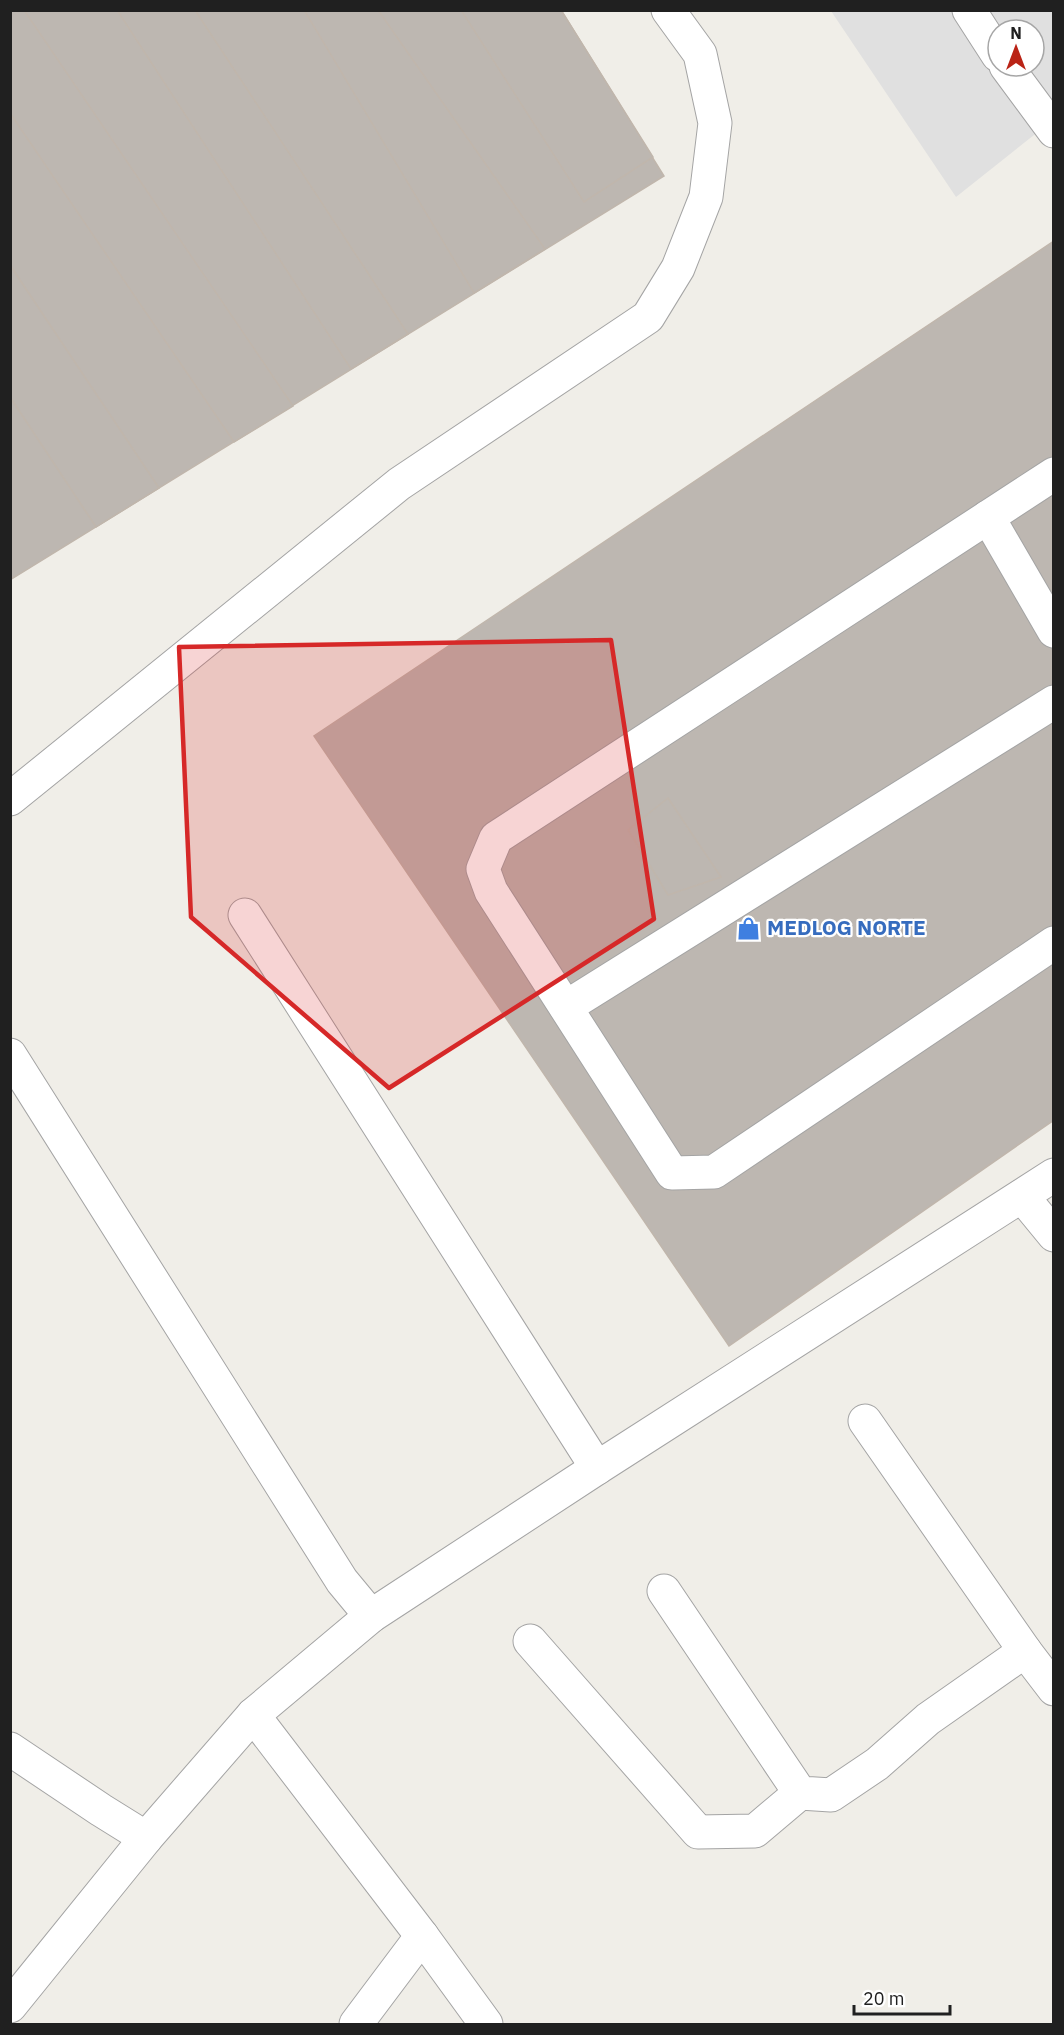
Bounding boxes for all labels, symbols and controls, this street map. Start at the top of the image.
north arrow [986,18,1046,78]
text: N [1010,23,1022,43]
place label: MEDLOG NORTE [767,913,926,941]
shop icon: MEDLOG NORTE [736,915,762,941]
scale bar [854,1978,950,2016]
text: 20 m [863,1987,905,2010]

